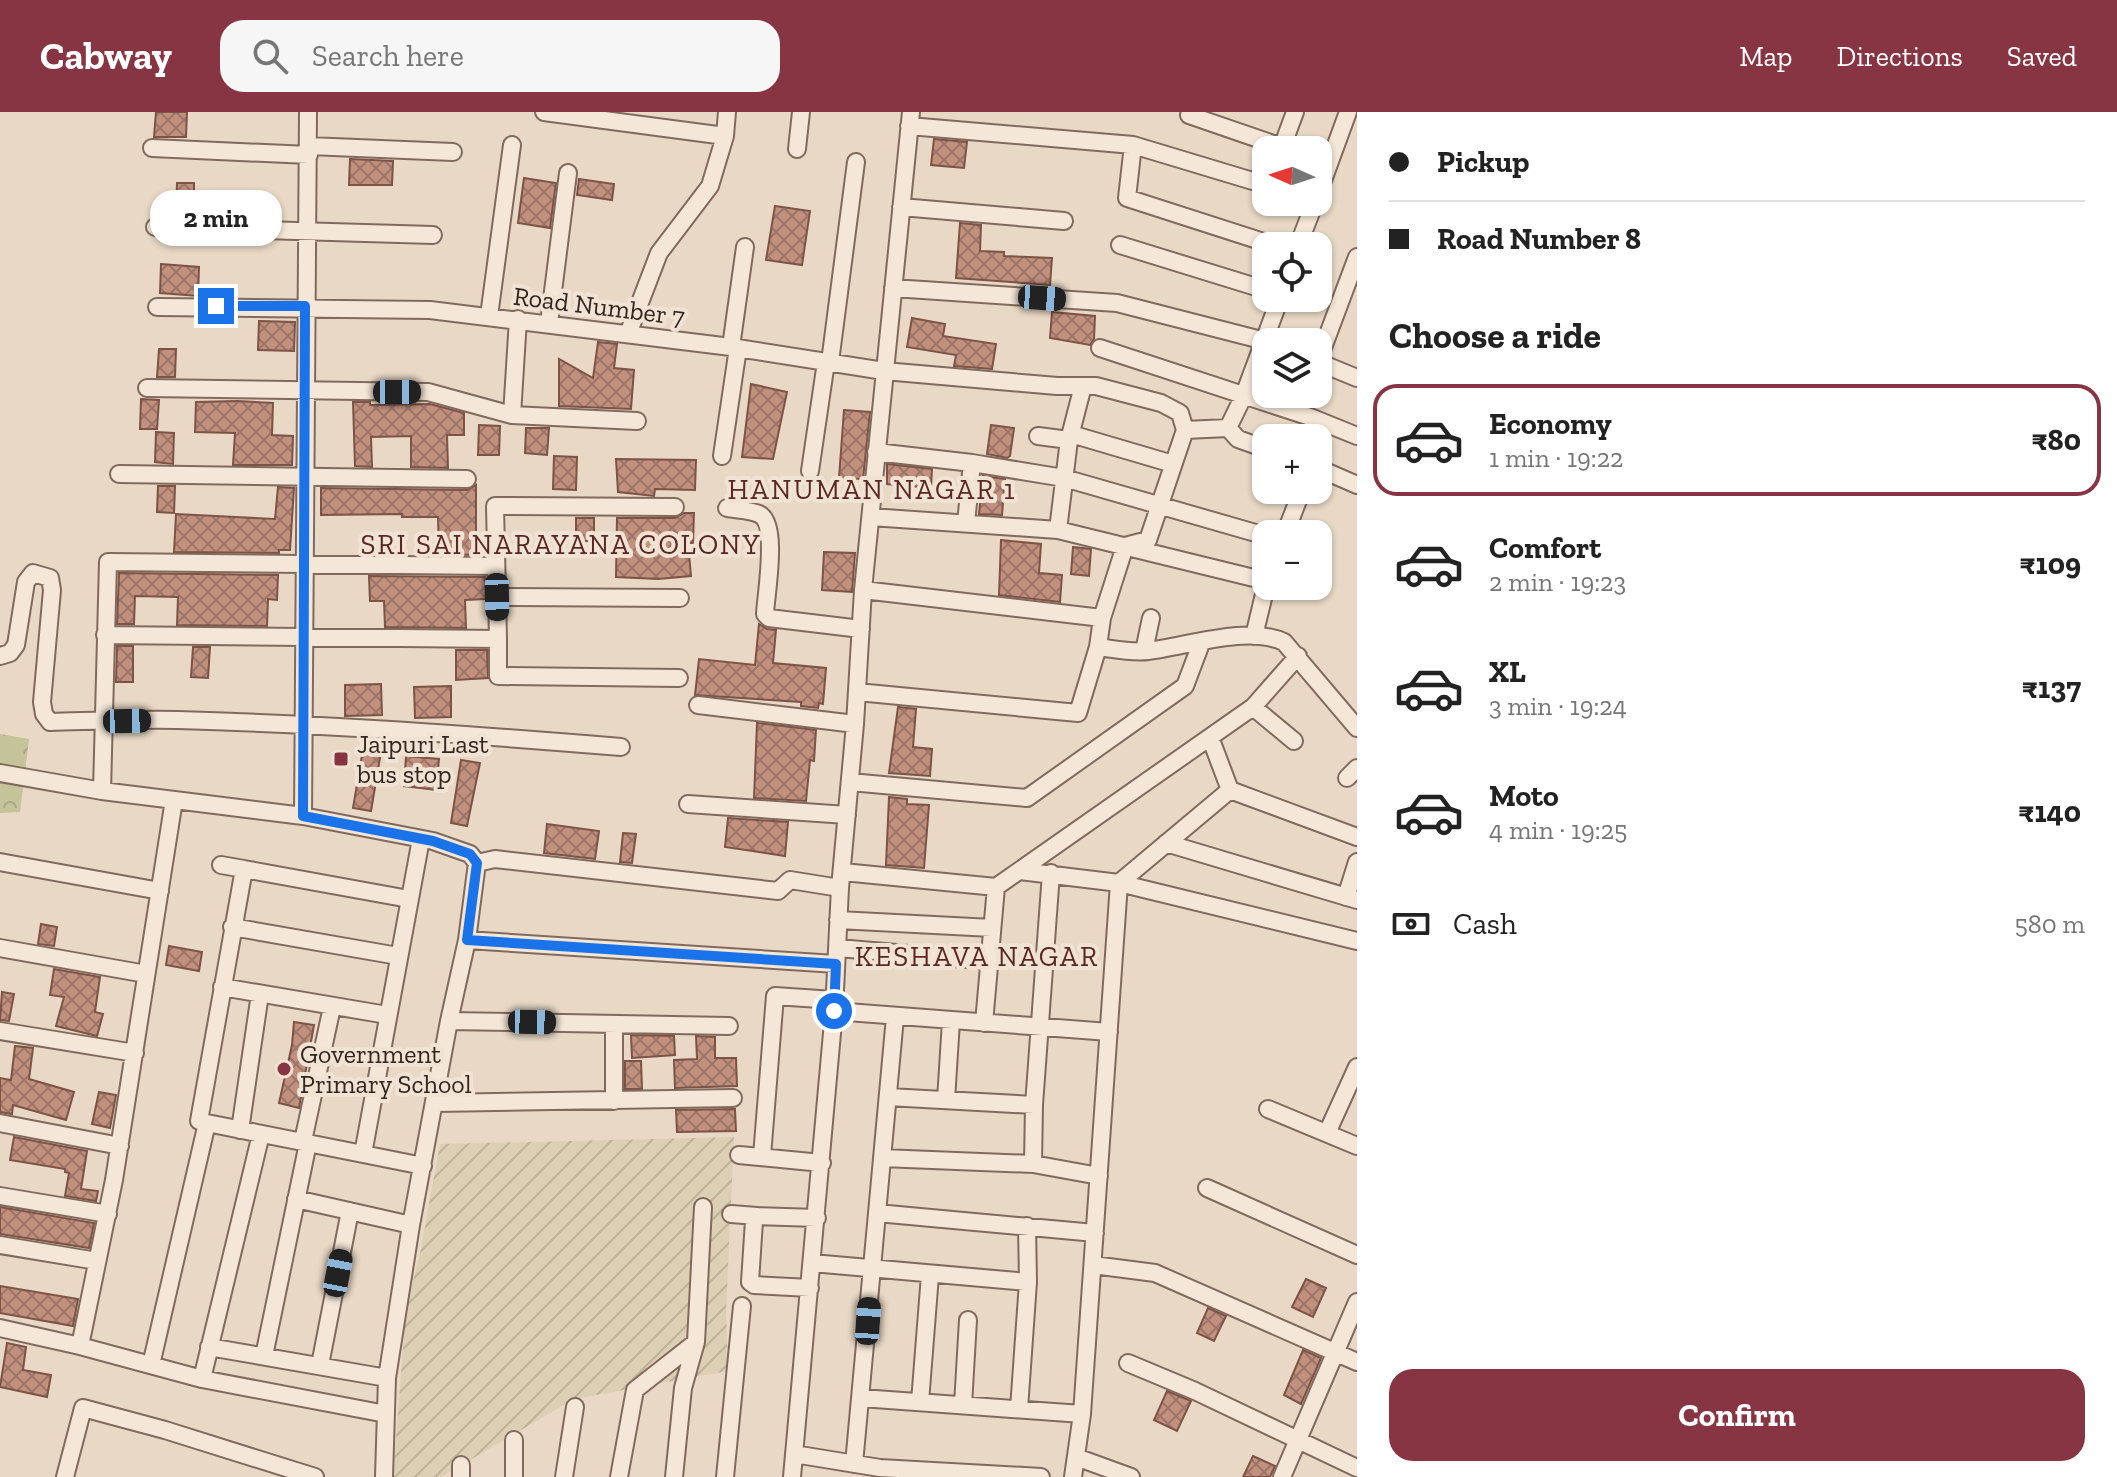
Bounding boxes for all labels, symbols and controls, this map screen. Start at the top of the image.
search box [220,20,780,92]
text: Cabway [40,33,172,79]
icon: search [248,34,292,78]
text: Search here [312,38,464,74]
text: Map [1739,40,1792,73]
text: Directions [1836,40,1963,73]
text: Saved [2007,40,2077,73]
north arrow [1252,136,1332,216]
map controls [1252,136,1332,600]
text: Pickup [1437,144,1529,180]
callout: 2 min [150,190,282,246]
text: 2 min [184,202,248,234]
text: Road Number 8 [1437,221,1641,257]
button: locate [1252,232,1332,312]
street label: Road Number 7 [512,280,686,332]
car [1017,284,1067,312]
route end [198,288,234,324]
text: Choose a ride [1389,314,1601,357]
button: layers [1252,328,1332,408]
car [373,380,421,404]
icon: car [1393,404,1465,476]
text: Economy [1489,406,1612,442]
text: ₹80 [2031,422,2081,458]
button: + [1252,424,1332,504]
text: 1 min · 19:22 [1489,442,1623,474]
district label: HANUMAN NAGAR 1 [727,473,1017,506]
button: − [1252,520,1332,600]
district label: SRI SAI NARAYANA COLONY [360,528,762,561]
icon: car [1393,528,1465,600]
text: Comfort [1489,530,1601,566]
text: ₹109 [2019,546,2081,582]
text: 2 min · 19:23 [1489,566,1626,598]
car [485,573,509,621]
icon: car [1393,652,1465,724]
text: XL [1489,654,1526,690]
text: ₹137 [2022,670,2081,706]
text: 3 min · 19:24 [1489,690,1627,722]
car [103,709,151,733]
place label: Jaipuri Last bus stop [356,728,489,790]
marker: Jaipuri Last bus stop [332,750,350,768]
icon: car [1393,776,1465,848]
text: Moto [1489,778,1559,814]
text: ₹140 [2018,794,2081,830]
text: 4 min · 19:25 [1489,814,1627,846]
icon: cash [1389,902,1433,946]
text: Cash [1453,906,1517,942]
text: 580 m [2014,908,2085,940]
district label: KESHAVA NAGAR [855,940,1099,973]
route start [816,993,852,1029]
car [508,1010,556,1034]
place label: Government Primary School [300,1038,472,1100]
marker: Government Primary School [275,1060,293,1078]
car [322,1247,354,1299]
car [854,1296,882,1346]
button: Confirm [1389,1369,2085,1461]

